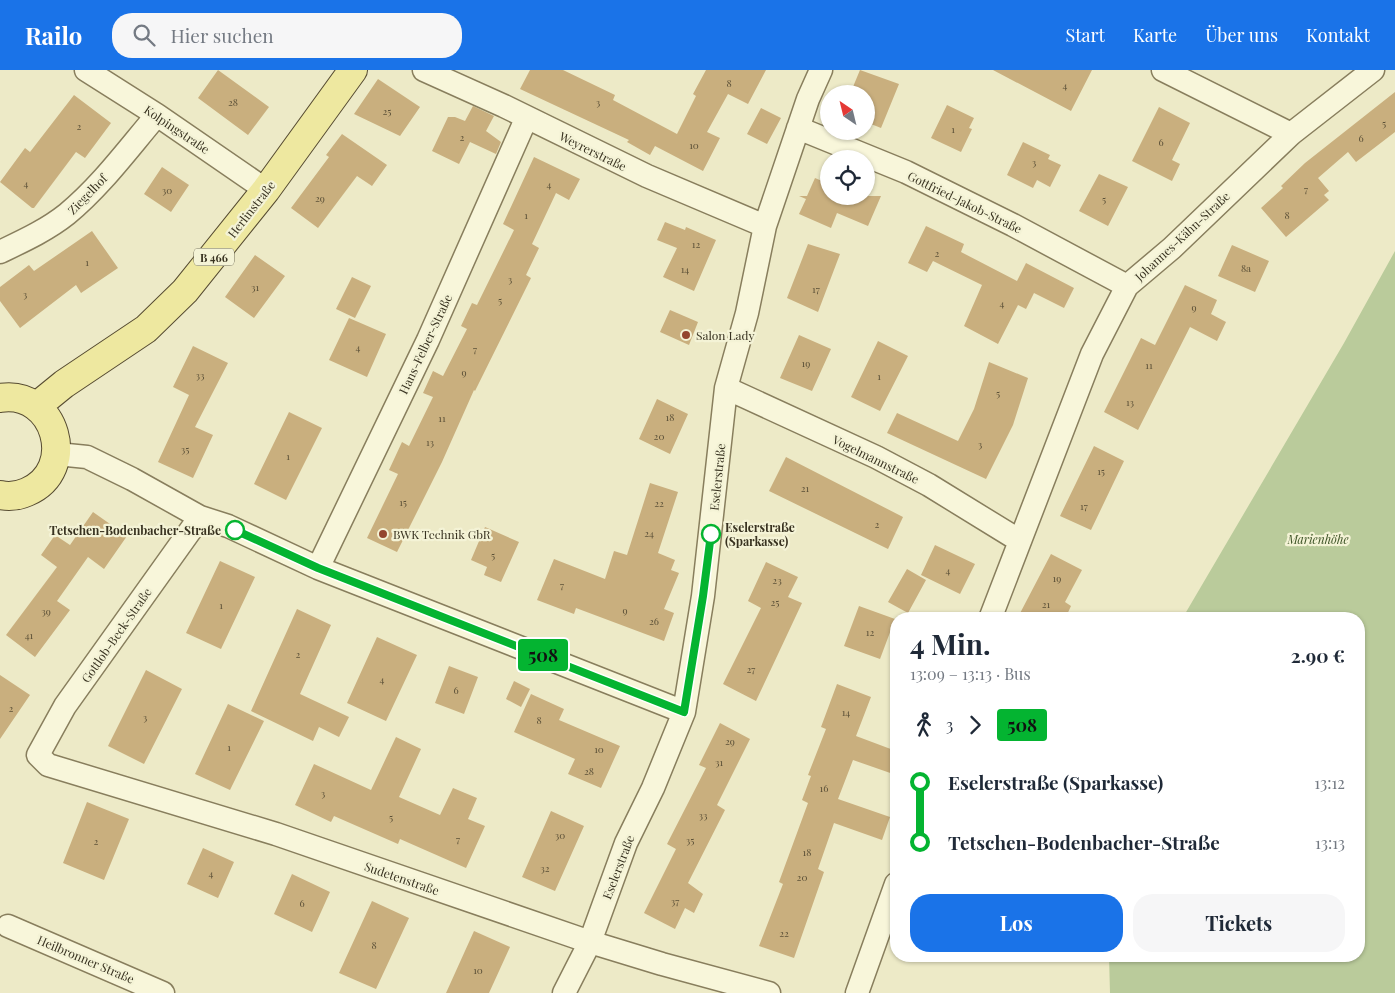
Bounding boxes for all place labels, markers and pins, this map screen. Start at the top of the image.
place label: Salon Lady [696,327,755,343]
marker: Salon Lady [680,329,692,341]
place label: Eselerstraße (Sparkasse) [725,519,795,549]
marker: Tetschen-Bodenbacher-Straße [225,520,245,540]
place label: Tetschen-Bodenbacher-Straße [49,522,221,538]
marker: Eselerstraße (Sparkasse) [701,524,721,544]
place label: BWK Technik GbR [393,526,491,542]
marker: BWK Technik GbR [377,528,389,540]

